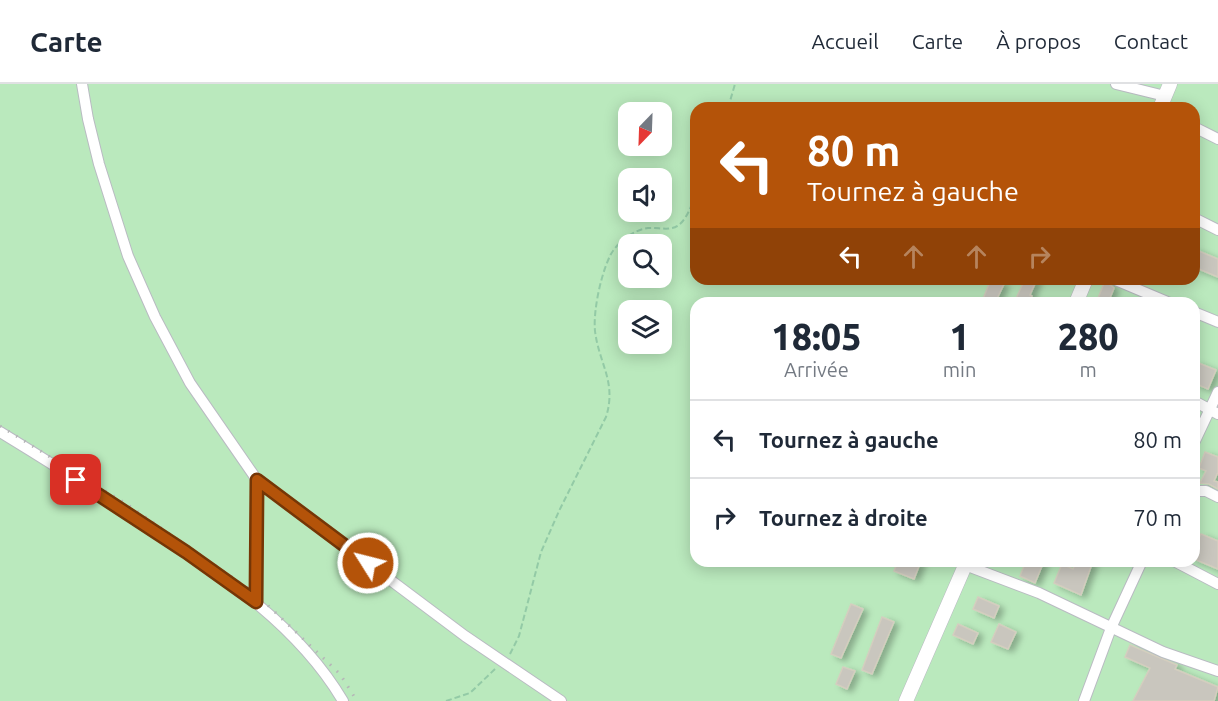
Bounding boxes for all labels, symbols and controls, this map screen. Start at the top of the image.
text: Carte [30,26,103,57]
text: Accueil [811,29,879,53]
text: Carte [912,29,963,53]
text: À propos [996,29,1081,53]
text: Contact [1114,29,1188,53]
north arrow [618,102,672,156]
map controls [618,102,672,354]
icon: left [708,126,786,204]
text: 80 m [807,127,901,174]
button: sound [618,168,672,222]
text: Tournez à gauche [807,176,1019,206]
button: search [618,234,672,288]
icon: left [834,240,867,273]
icon: ahead [897,240,930,273]
icon: ahead [960,240,993,273]
icon: right [1023,240,1056,273]
button: layers [618,300,672,354]
text: 18:05 [771,316,861,357]
text: 1 [949,316,970,357]
text: 280 [1058,316,1119,357]
text: Arrivée [784,358,849,381]
text: min [943,358,976,381]
text: m [1080,358,1097,381]
icon: left [708,423,741,456]
text: Tournez à gauche [759,427,939,452]
text: 80 m [1133,427,1182,452]
pin [50,454,101,505]
icon: arrive [59,463,92,496]
icon: right [708,501,741,534]
text: Tournez à droite [759,505,928,530]
text: 70 m [1133,505,1182,530]
position arrow [336,531,400,595]

